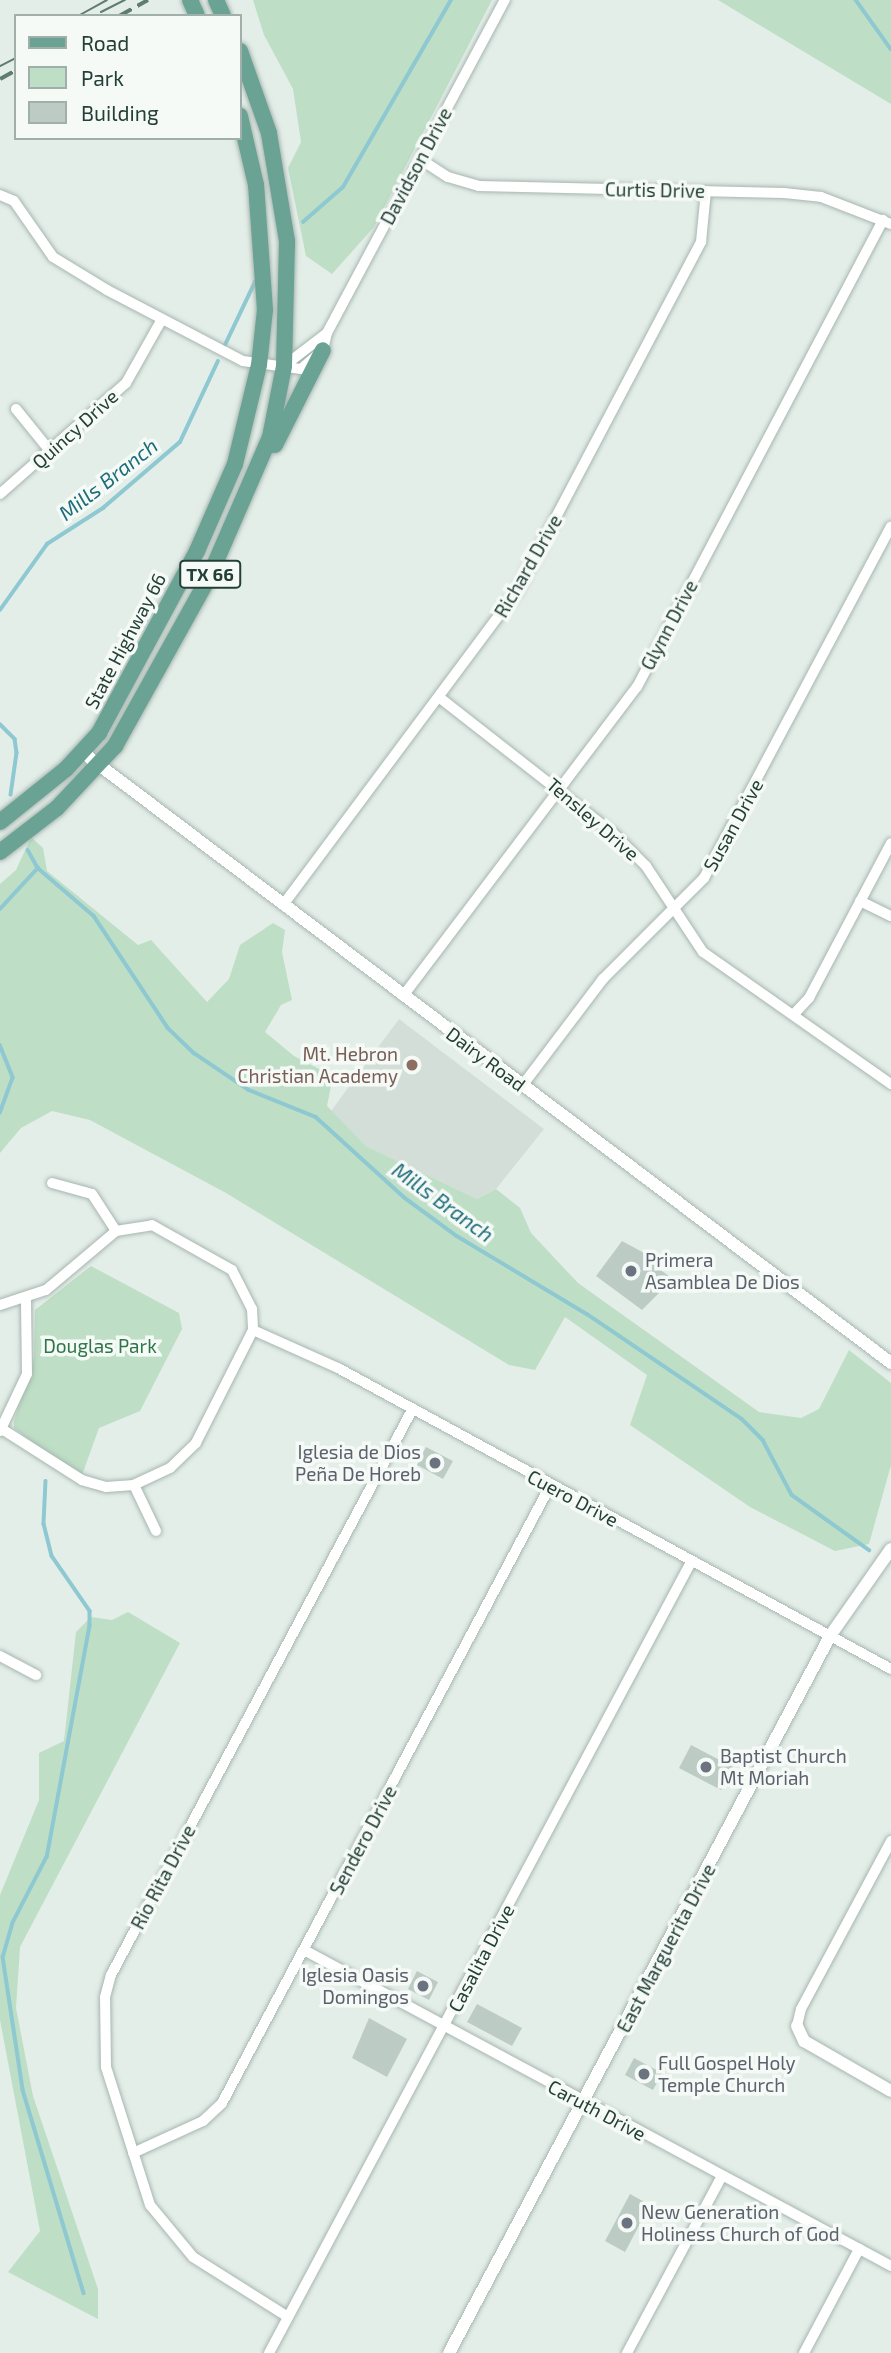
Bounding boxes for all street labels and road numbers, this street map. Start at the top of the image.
street label: Davidson Drive [376,103,456,229]
street label: Curtis Drive [605,178,705,202]
street label: Quincy Drive [27,384,123,474]
street label: Richard Drive [489,511,567,621]
road number: TX 66 [178,560,242,588]
street label: State Highway 66 [79,569,171,713]
street label: Glynn Drive [636,576,702,674]
street label: Tensley Drive [542,773,644,865]
street label: Susan Drive [698,775,768,875]
street label: Dairy Road [442,1022,530,1096]
street label: Cuero Drive [524,1465,622,1531]
street label: Sendero Drive [325,1781,401,1899]
street label: Rio Rita Drive [126,1821,200,1933]
street label: East Marguerita Drive [612,1860,720,2036]
street label: Casalita Drive [443,1900,519,2016]
street label: Caruth Drive [544,2075,650,2145]

